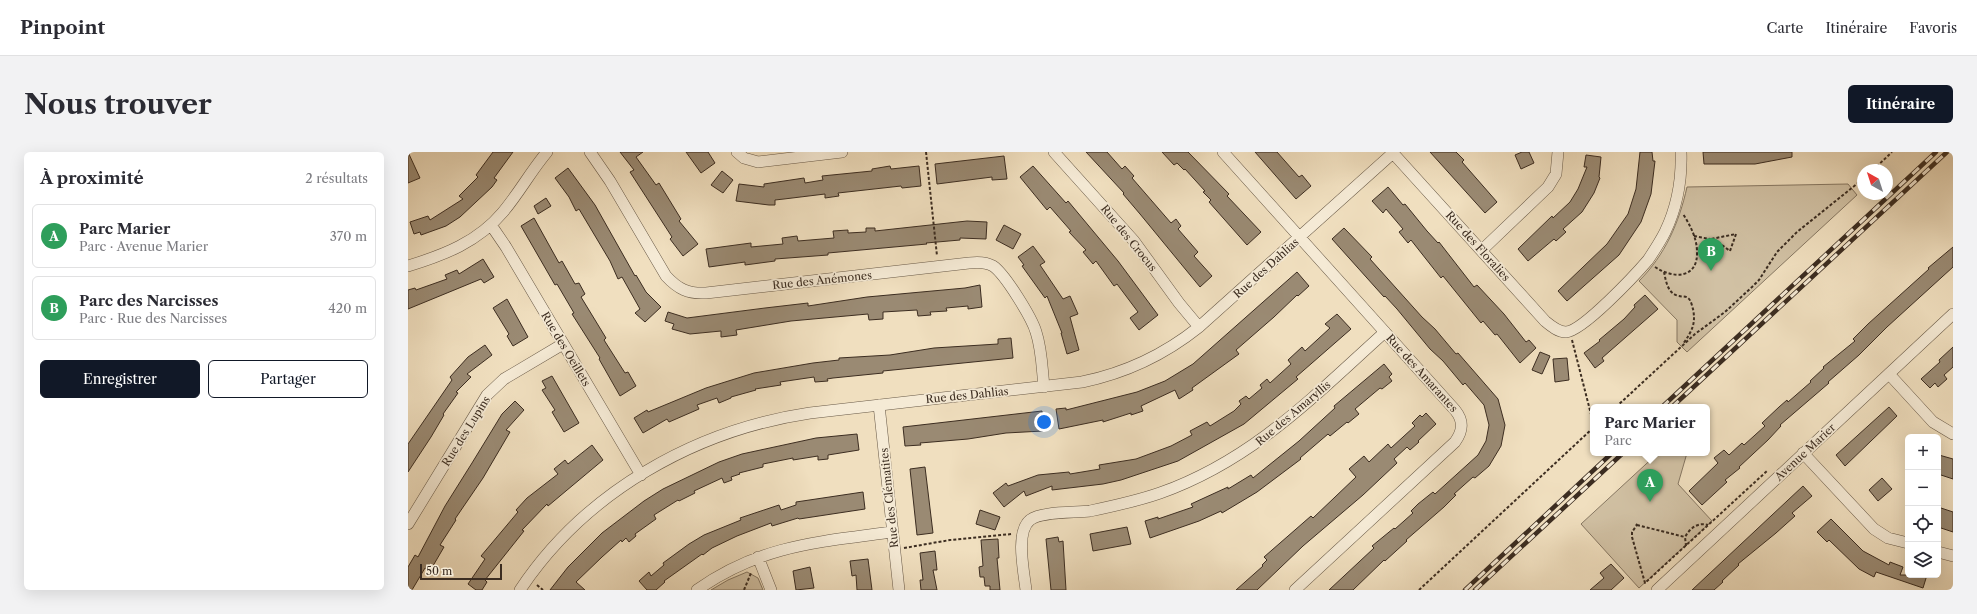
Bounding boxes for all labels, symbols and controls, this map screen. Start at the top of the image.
text: Pinpoint [20,16,105,39]
text: Carte [1767,19,1803,37]
text: Itinéraire [1825,19,1887,37]
text: Favoris [1909,19,1957,37]
button: Itinéraire [1848,85,1953,123]
text: Nous trouver [24,87,212,121]
north arrow [1857,164,1893,200]
text: À proximité [40,168,144,188]
text: 2 résultats [305,170,368,186]
street label: Rue des Crocus [1098,202,1160,274]
street label: Rue des Floralies [1443,208,1513,284]
text: Parc Marier [79,219,170,238]
text: A [49,228,59,244]
text: 370 m [330,228,367,244]
street label: Rue des Dahlias [1230,235,1302,301]
text: Parc · Avenue Marier [79,238,208,254]
pin: B [1698,238,1724,271]
street label: Rue des Anémones [772,268,873,292]
text: Parc des Narcisses [79,291,218,310]
text: B [49,300,59,316]
text: 420 m [328,300,367,316]
street label: Rue des Oeillets [538,309,594,389]
text: Parc · Rue des Narcisses [79,310,227,326]
street label: Rue des Amarantes [1383,331,1461,415]
button: Enregistrer [40,360,200,398]
button: Partager [208,360,368,398]
street label: Rue des Amaryllis [1253,377,1334,448]
street label: Rue des Dahlias [925,384,1009,406]
street label: Rue des Lupins [439,393,493,469]
popup [1590,404,1710,456]
your location [1034,412,1054,432]
text: Parc Marier [1604,413,1696,432]
street label: Avenue Marier [1771,420,1838,484]
text: Parc [1604,432,1632,448]
map controls [1905,434,1941,578]
button: + [1905,434,1941,470]
street label: Rue des Clématites [877,447,901,549]
pin: A [1637,469,1663,502]
button: − [1905,470,1941,506]
button: locate [1905,506,1941,542]
button: layers [1905,542,1941,578]
scale bar [420,562,502,581]
text: 50 m [426,564,452,578]

